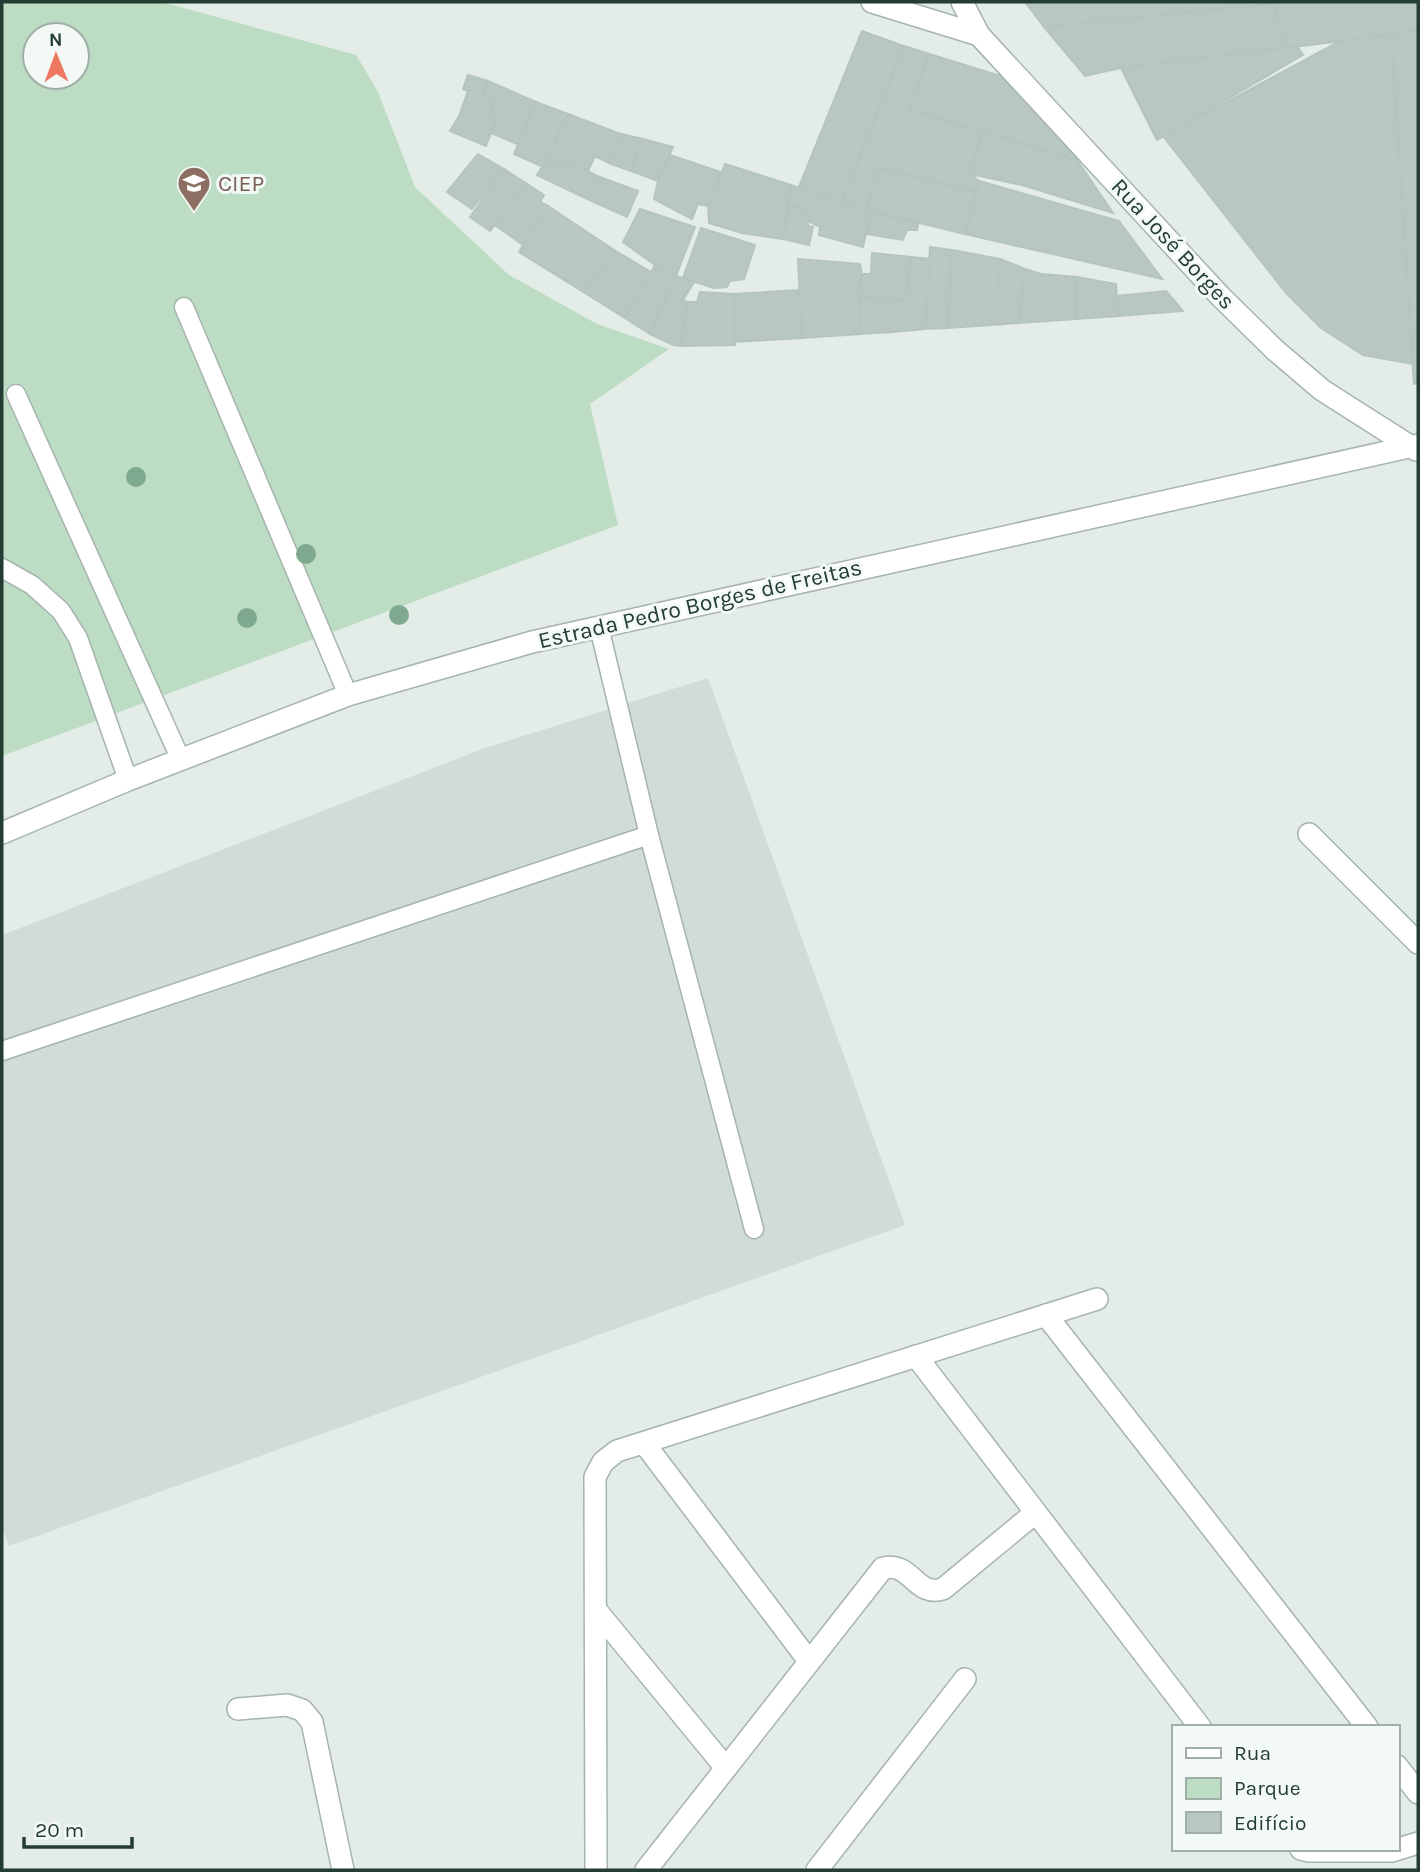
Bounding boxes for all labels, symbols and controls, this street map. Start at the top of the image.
north arrow [21,21,91,91]
text: N [49,29,63,51]
school or university icon: CIEP [175,164,213,213]
place label: CIEP [218,170,264,197]
street label: Rua José Borges [1105,173,1241,315]
street label: Estrada Pedro Borges de Freitas [536,554,864,654]
legend [1172,1725,1399,1851]
text: Rua [1234,1741,1271,1765]
text: Parque [1234,1776,1301,1800]
scale bar [24,1806,133,1850]
text: Edifício [1234,1811,1307,1835]
text: 20 m [35,1818,84,1842]

